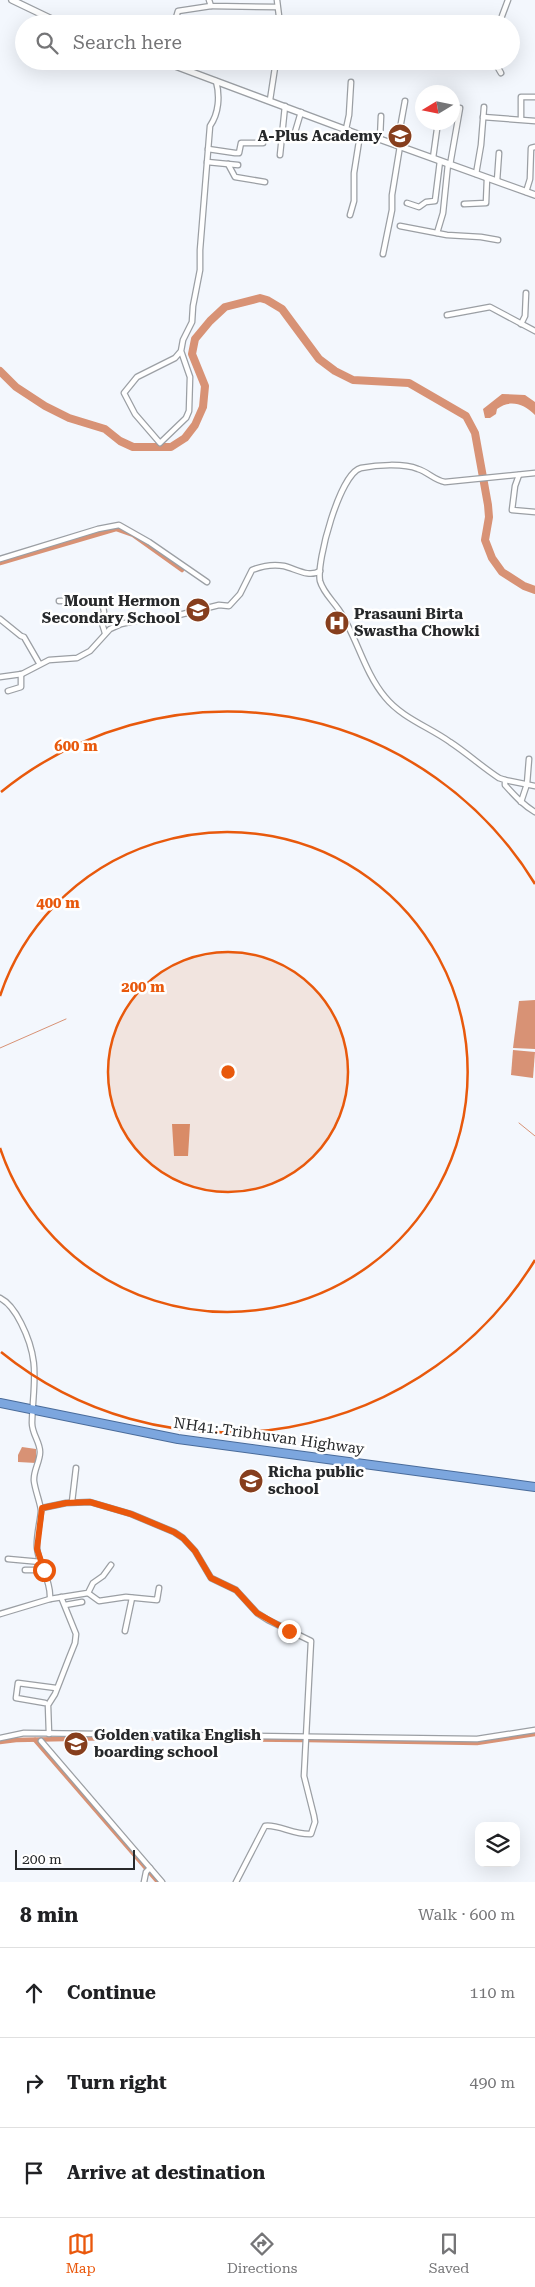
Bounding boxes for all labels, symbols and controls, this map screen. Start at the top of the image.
search box [15,15,520,70]
icon: search [33,29,61,57]
text: Search here [73,31,182,54]
north arrow [415,85,460,130]
school or university icon: A-Plus Academy [387,123,413,149]
place label: A-Plus Academy [258,127,382,145]
place label: Mount Hermon Secondary School [42,592,180,627]
school or university icon: Mount Hermon Secondary School [185,597,211,623]
place label: Prasauni Birta Swastha Chowki [354,605,480,640]
hospital icon: Prasauni Birta Swastha Chowki [324,610,350,636]
text: 600 m [54,737,98,755]
text: 400 m [36,894,80,912]
text: 200 m [121,978,165,996]
centre of rings [219,1063,237,1081]
street label: NH41: Tribhuvan Highway [172,1414,366,1458]
place label: Richa public school [268,1463,364,1498]
school or university icon: Richa public school [238,1468,264,1494]
route start [33,1559,56,1582]
route end [278,1620,301,1643]
place label: Golden vatika English boarding school [94,1726,261,1761]
school or university icon: Golden vatika English boarding school [63,1731,89,1757]
map controls [475,1822,520,1867]
button: layers [475,1822,520,1867]
scale bar [15,1847,135,1870]
text: 200 m [22,1851,62,1867]
text: 8 min [20,1903,78,1927]
text: Walk · 600 m [418,1905,515,1924]
icon: ahead [20,1979,48,2007]
text: Continue [67,1981,156,2004]
text: 110 m [469,1983,515,2002]
icon: right [20,2069,48,2097]
text: Turn right [67,2071,167,2094]
text: 490 m [469,2073,515,2092]
icon: arrive [20,2159,48,2187]
text: Arrive at destination [67,2161,265,2184]
tab: Map [66,2230,96,2276]
tab: Directions [227,2230,297,2276]
tab: Saved [429,2230,469,2276]

